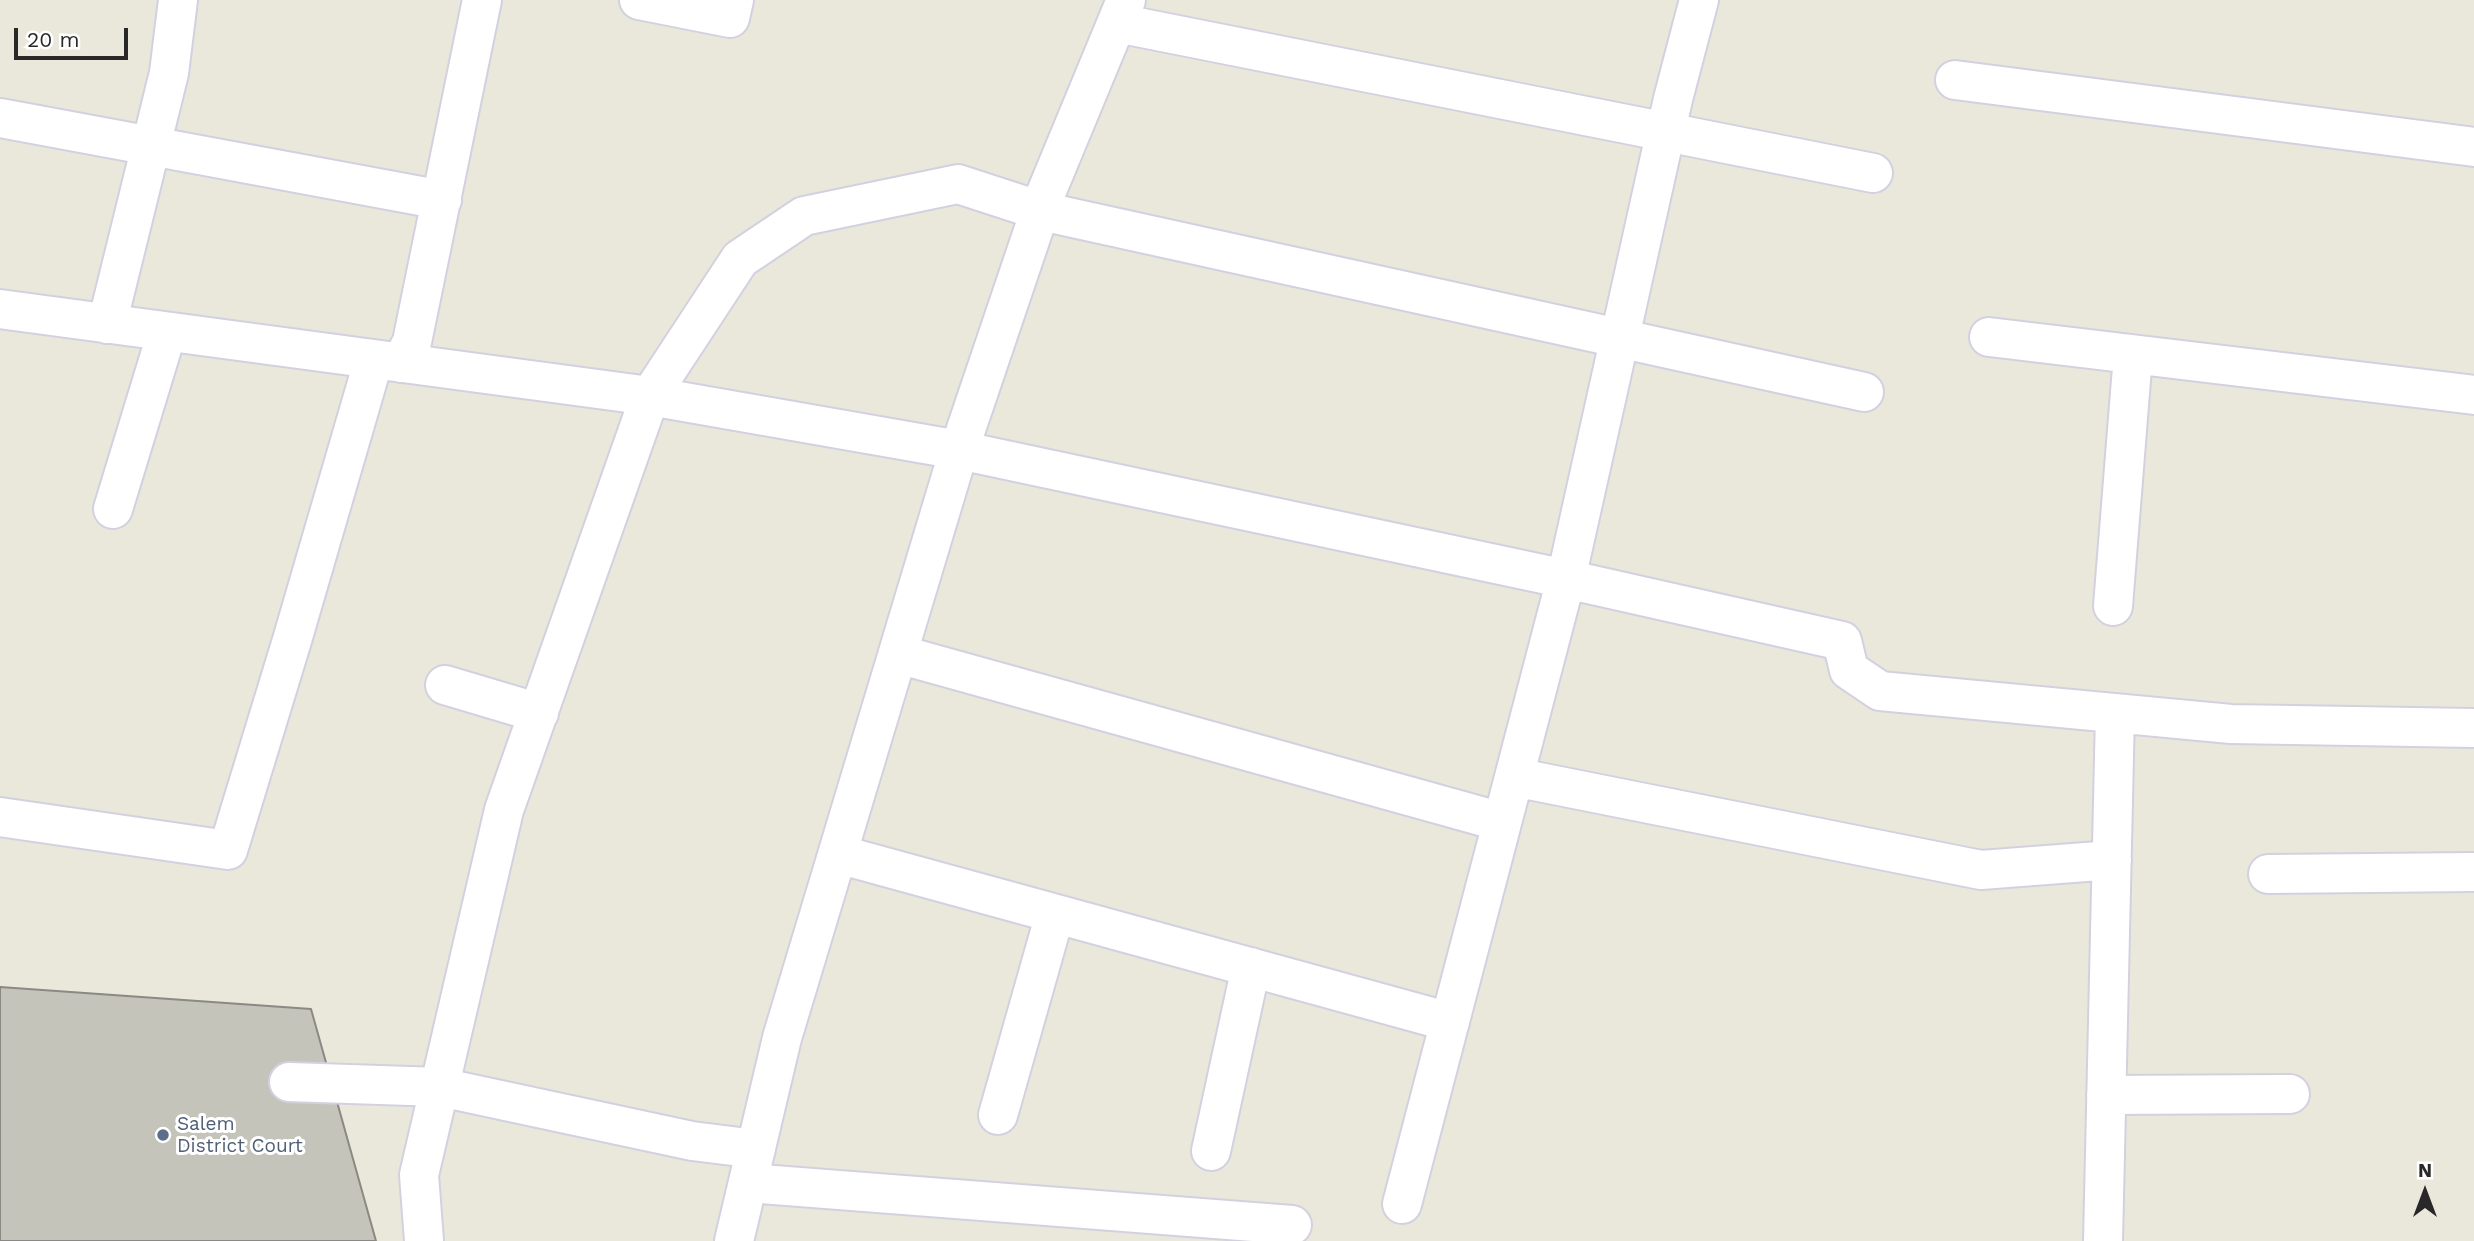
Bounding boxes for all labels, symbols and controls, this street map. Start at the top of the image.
scale bar [18,14,131,58]
text: 20 m [27,27,79,52]
place label: Salem District Court [177,1113,303,1157]
marker: Salem District Court [155,1127,171,1143]
north arrow [2390,1157,2460,1227]
text: N [2418,1159,2432,1182]

